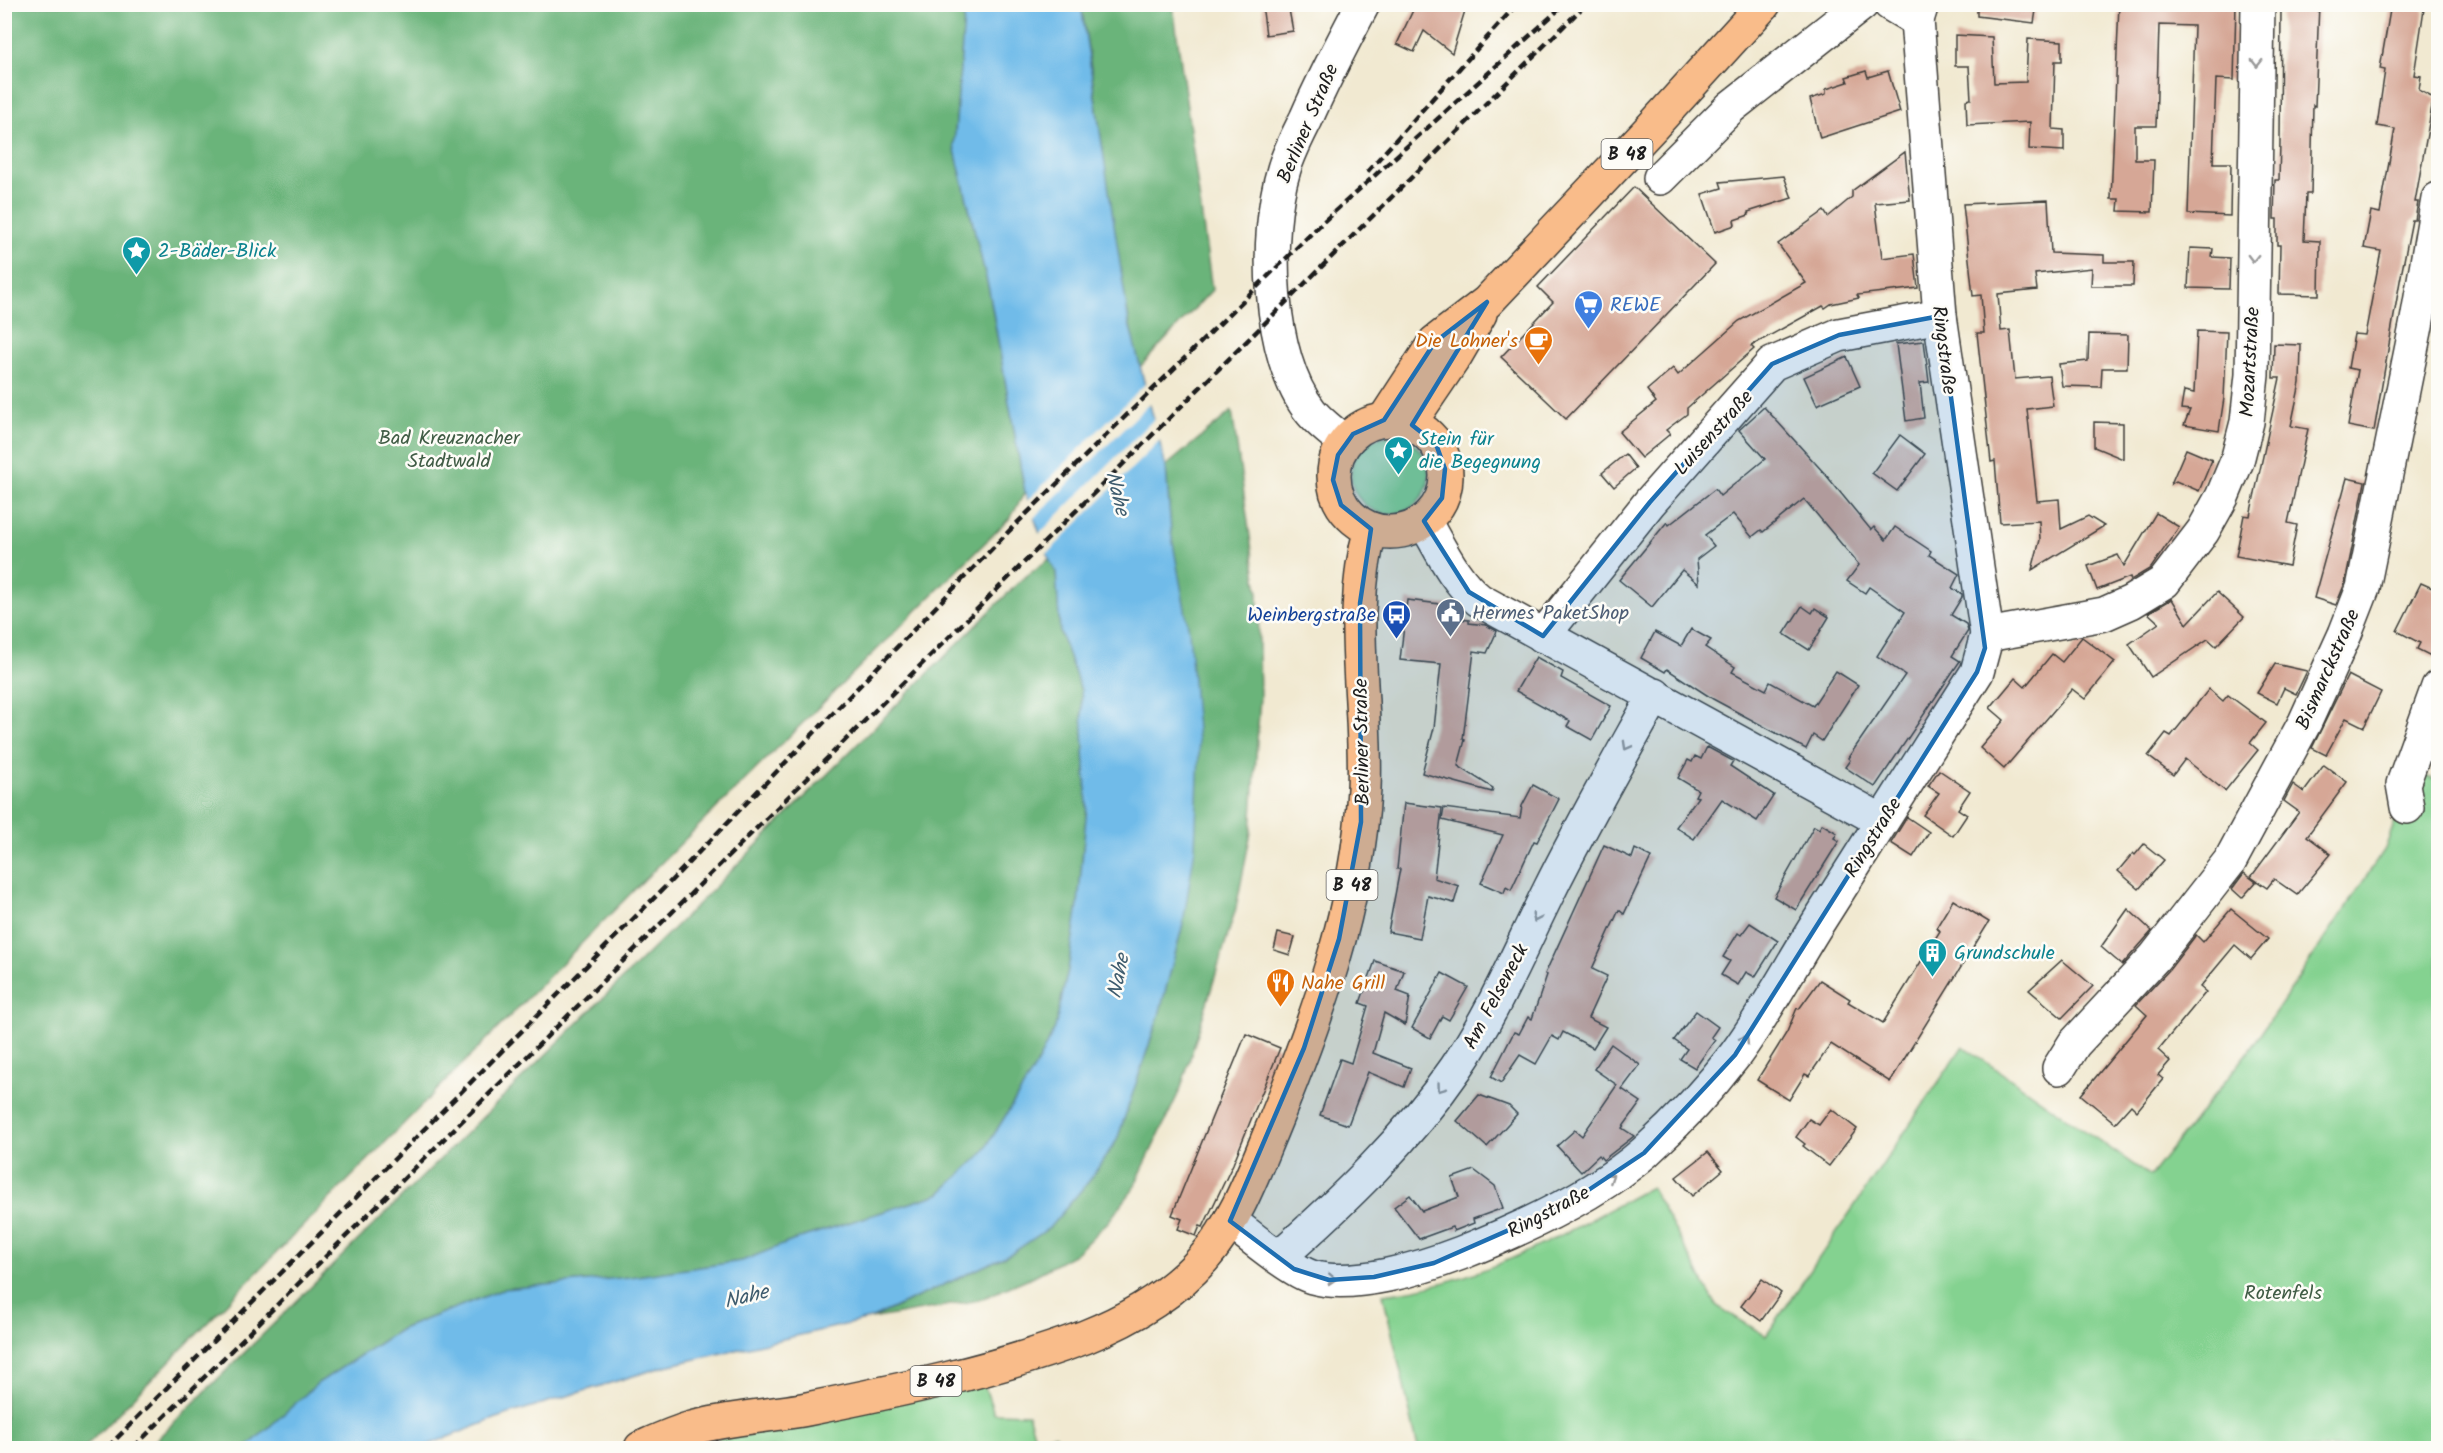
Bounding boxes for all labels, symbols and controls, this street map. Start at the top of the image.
one-way arrow [2251,58,2263,67]
street label: Berliner Straße [1269,59,1348,189]
road number: B 48 [1602,139,1652,169]
place icon: 2-Bäder-Blick [121,234,153,276]
place label: 2-Bäder-Blick [158,236,277,268]
one-way arrow [2247,253,2259,262]
supermarket icon: REWE [1573,288,1605,330]
place label: REWE [1610,290,1662,322]
street label: Ringstraße [1922,304,1964,397]
street label: Mozartstraße [2232,306,2270,418]
cafe icon: Die Lohner's [1523,324,1555,366]
place label: Die Lohner's [1415,326,1518,358]
street label: Luisenstraße [1667,383,1762,484]
park label: Bad Kreuznacher Stadtwald [378,423,521,478]
place label: Stein für die Begegnung [1419,424,1541,479]
place icon: Stein für die Begegnung [1382,434,1414,476]
water label: Nahe [1095,468,1139,522]
public building icon: Hermes PaketShop [1435,596,1467,638]
bus stop icon: Weinbergstraße [1381,598,1413,640]
place label: Hermes PaketShop [1472,598,1629,630]
place label: Weinbergstraße [1247,600,1376,632]
street label: Bismarckstraße [2288,604,2370,735]
street label: Berliner Straße [1346,678,1380,806]
one-way arrow [1622,740,1634,750]
street label: Ringstraße [1836,792,1911,885]
road number: B 48 [1326,870,1378,900]
one-way arrow [1531,912,1543,923]
building icon: Grundschule [1917,936,1949,978]
street label: Am Felseneck [1455,938,1538,1056]
place label: Grundschule [1954,938,2055,970]
water label: Nahe [1099,949,1140,1001]
restaurant icon: Nahe Grill [1264,966,1296,1008]
place label: Nahe Grill [1301,968,1385,1000]
one-way arrow [1738,1035,1749,1046]
one-way arrow [1437,1082,1448,1093]
one-way arrow [1603,1174,1614,1185]
street label: Ringstraße [1502,1178,1596,1248]
one-way arrow [1327,1272,1336,1285]
water label: Nahe [721,1275,775,1319]
park label: Rotenfels [2244,1278,2323,1310]
road number: B 48 [910,1366,962,1396]

